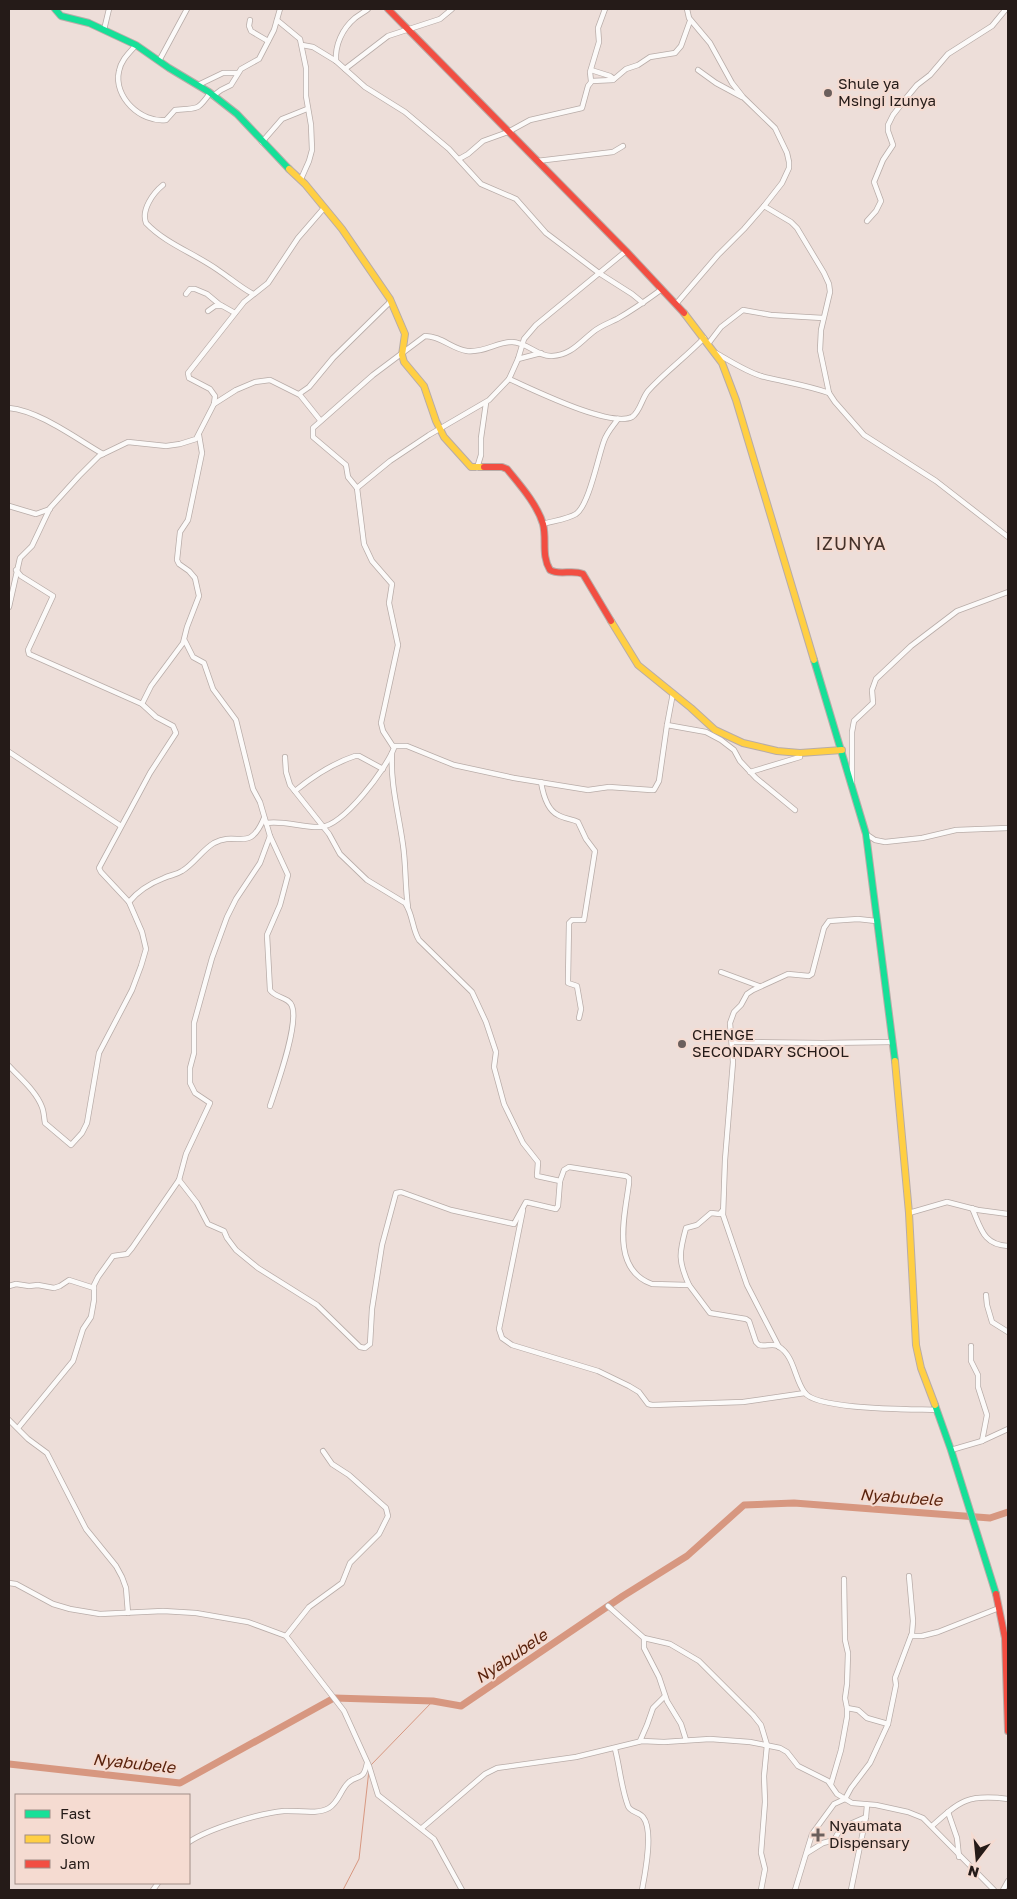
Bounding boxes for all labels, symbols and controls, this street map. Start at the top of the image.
place label: Shule ya Msingi Izunya [838,74,936,109]
marker: Shule ya Msingi Izunya [822,87,834,99]
district label: IZUNYA [815,532,887,554]
place label: CHENGE SECONDARY SCHOOL [692,1025,849,1060]
marker: CHENGE SECONDARY SCHOOL [676,1038,688,1050]
water label: Nyabubele [859,1484,945,1510]
water label: Nyabubele [471,1624,552,1687]
water label: Nyabubele [92,1749,178,1777]
legend [15,1794,190,1884]
text: Fast [60,1804,91,1822]
place label: Nyaumata Dispensary [829,1816,910,1851]
marker: Nyaumata Dispensary [811,1828,825,1842]
text: Slow [60,1829,95,1847]
north arrow [952,1834,1002,1884]
text: Jam [60,1854,90,1872]
text: N [966,1862,981,1882]

